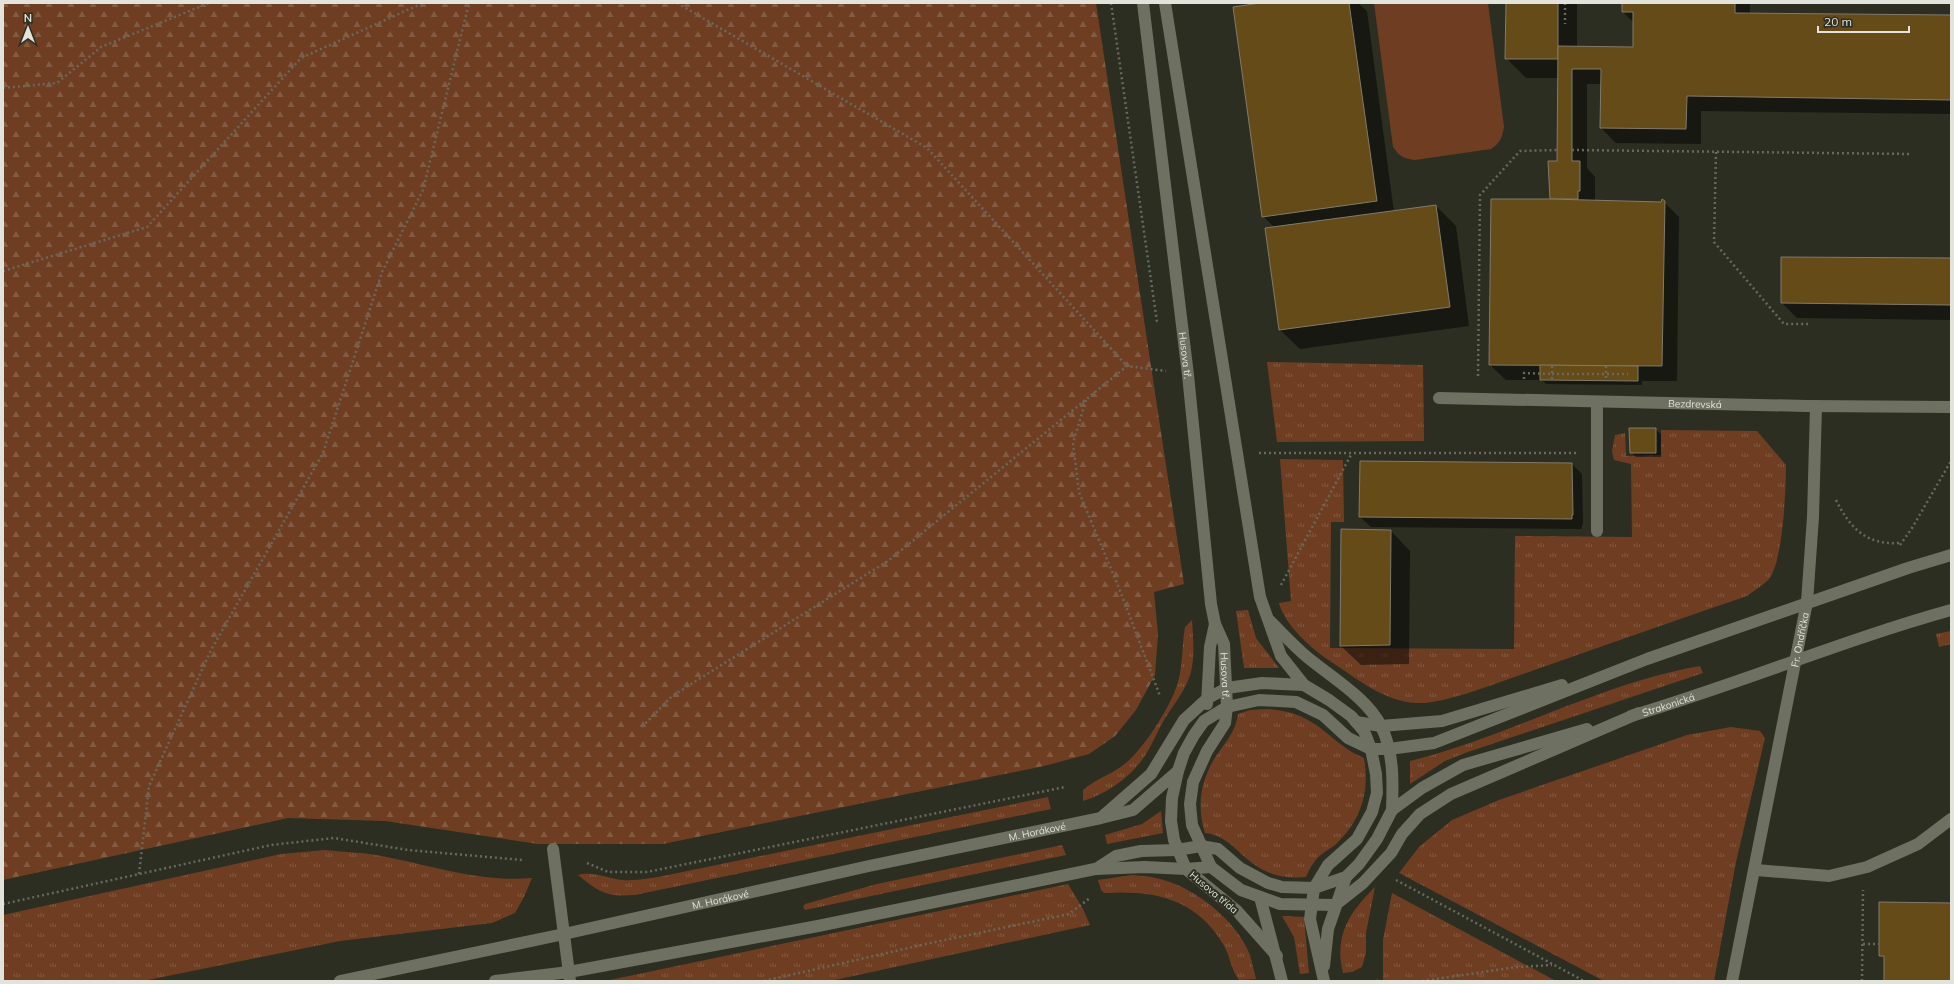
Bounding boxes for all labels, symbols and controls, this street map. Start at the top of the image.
north arrow [8,8,48,48]
scale bar [1818,8,1909,34]
text: N [24,11,32,25]
text: 20 m [1824,14,1852,29]
street label: Husova tř. [1176,331,1194,380]
street label: Bezdrevská [1668,397,1722,411]
street label: Fr. Ondříčka [1788,611,1812,668]
street label: Husova tř. [1217,652,1233,700]
street label: Strakonická [1641,690,1696,719]
street label: M. Horákové [1008,819,1067,844]
street label: Husova třída [1187,868,1241,916]
street label: M. Horákové [691,887,750,912]

